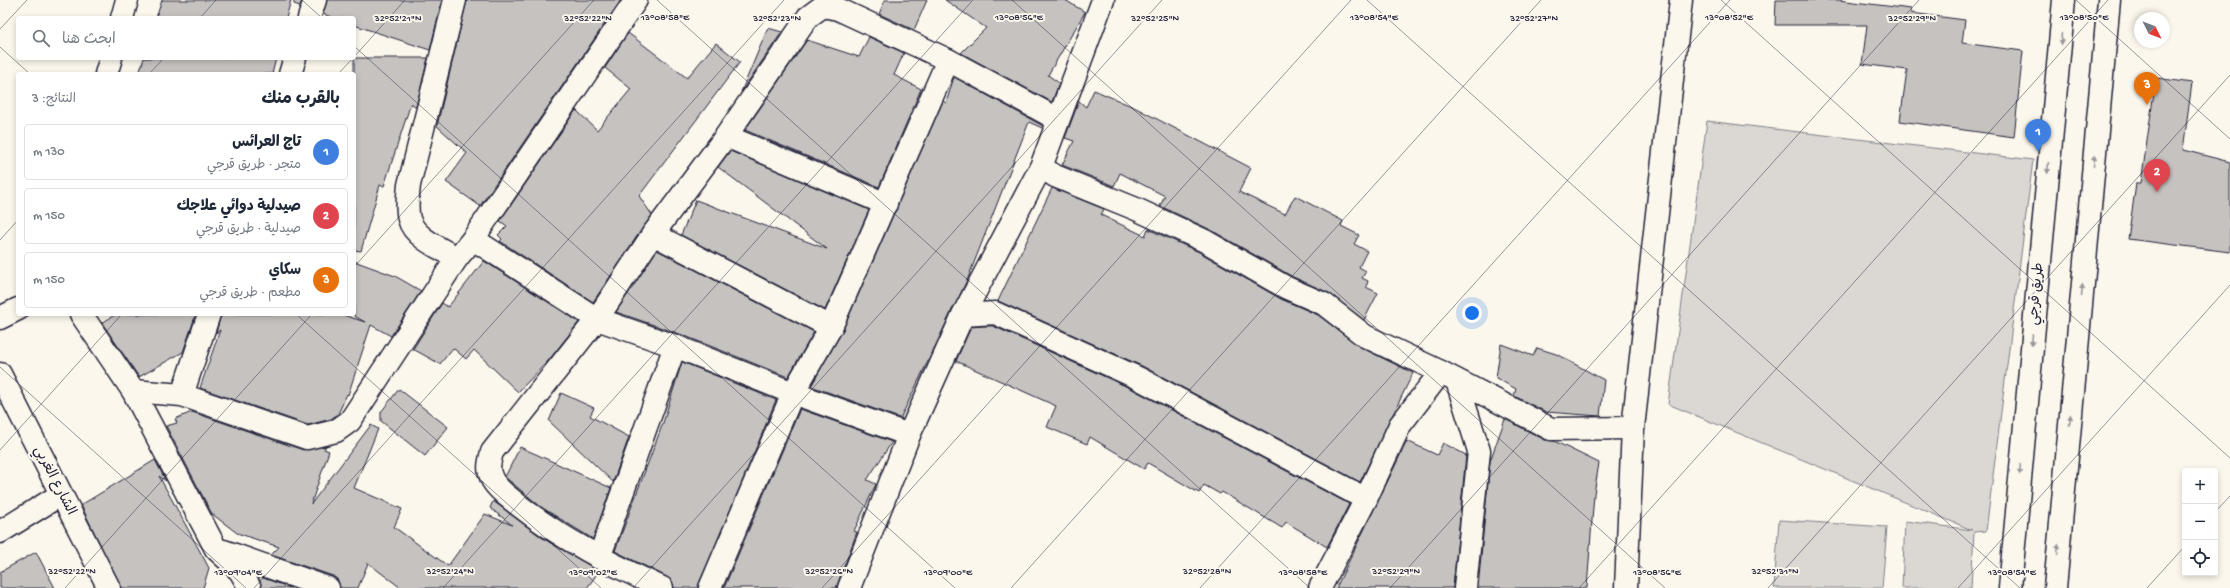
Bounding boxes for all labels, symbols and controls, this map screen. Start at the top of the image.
text: 13°08'58"E [640,12,690,24]
text: 13°08'56"E [994,12,1044,24]
text: 13°08'54"E [1349,12,1399,24]
text: 13°08'52"E [1704,12,1754,24]
text: 13°08'50"E [2059,12,2109,24]
north arrow [2134,12,2170,48]
text: 32°52'21"N [374,13,422,25]
text: 32°52'22"N [563,13,612,25]
text: 32°52'23"N [752,13,801,25]
text: 32°52'25"N [1130,13,1180,25]
text: 32°52'27"N [1509,13,1559,25]
text: 32°52'29"N [1887,13,1936,25]
search box [16,16,356,60]
icon: search [30,27,52,49]
text: ابحث هنا [62,31,116,49]
one-way arrow [2057,33,2064,45]
pin: 3 [2134,72,2160,105]
text: بالقرب منك [261,90,340,110]
text: النتائج: 3 [32,92,76,107]
pin: 1 [2025,119,2051,152]
text: تاج العرائس [232,134,301,152]
text: 130 m [33,145,65,160]
text: 1 [323,145,329,160]
one-way arrow [2091,155,2097,167]
text: متجر · طريق قرجي [207,158,301,173]
pin: 2 [2144,159,2170,192]
one-way arrow [2045,162,2052,174]
text: صيدلية دوائي علاجك [177,198,301,216]
text: 150 m [33,209,65,224]
text: 2 [323,209,329,224]
text: صيدلية · طريق قرجي [196,222,301,237]
text: سكاي [269,262,301,280]
street label: طريق قرجي [2026,262,2050,326]
text: 150 m [33,273,65,288]
text: 3 [323,273,329,288]
one-way arrow [2079,284,2085,296]
text: مطعم · طريق قرجي [200,286,301,301]
your location [1462,303,1482,323]
one-way arrow [2029,333,2036,346]
one-way arrow [2067,414,2073,426]
street label: الشارع الغربي [27,443,79,519]
one-way arrow [2017,463,2023,475]
map controls [2182,468,2218,576]
button: + [2182,468,2218,504]
button: − [2182,504,2218,540]
button: locate [2182,540,2218,576]
one-way arrow [2055,543,2062,555]
text: 32°52'22"N [47,566,96,578]
text: 32°52'24"N [425,566,474,578]
text: 32°52'26"N [804,566,853,578]
text: 32°52'28"N [1182,566,1232,578]
text: 32°52'29"N [1371,566,1420,578]
text: 32°52'31"N [1750,566,1799,578]
text: 13°09'04"E [213,567,263,579]
text: 13°09'02"E [568,567,618,579]
text: 13°09'00"E [923,567,973,579]
text: 13°08'58"E [1278,567,1328,579]
text: 13°08'56"E [1632,567,1682,579]
text: 13°08'54"E [1987,567,2037,579]

